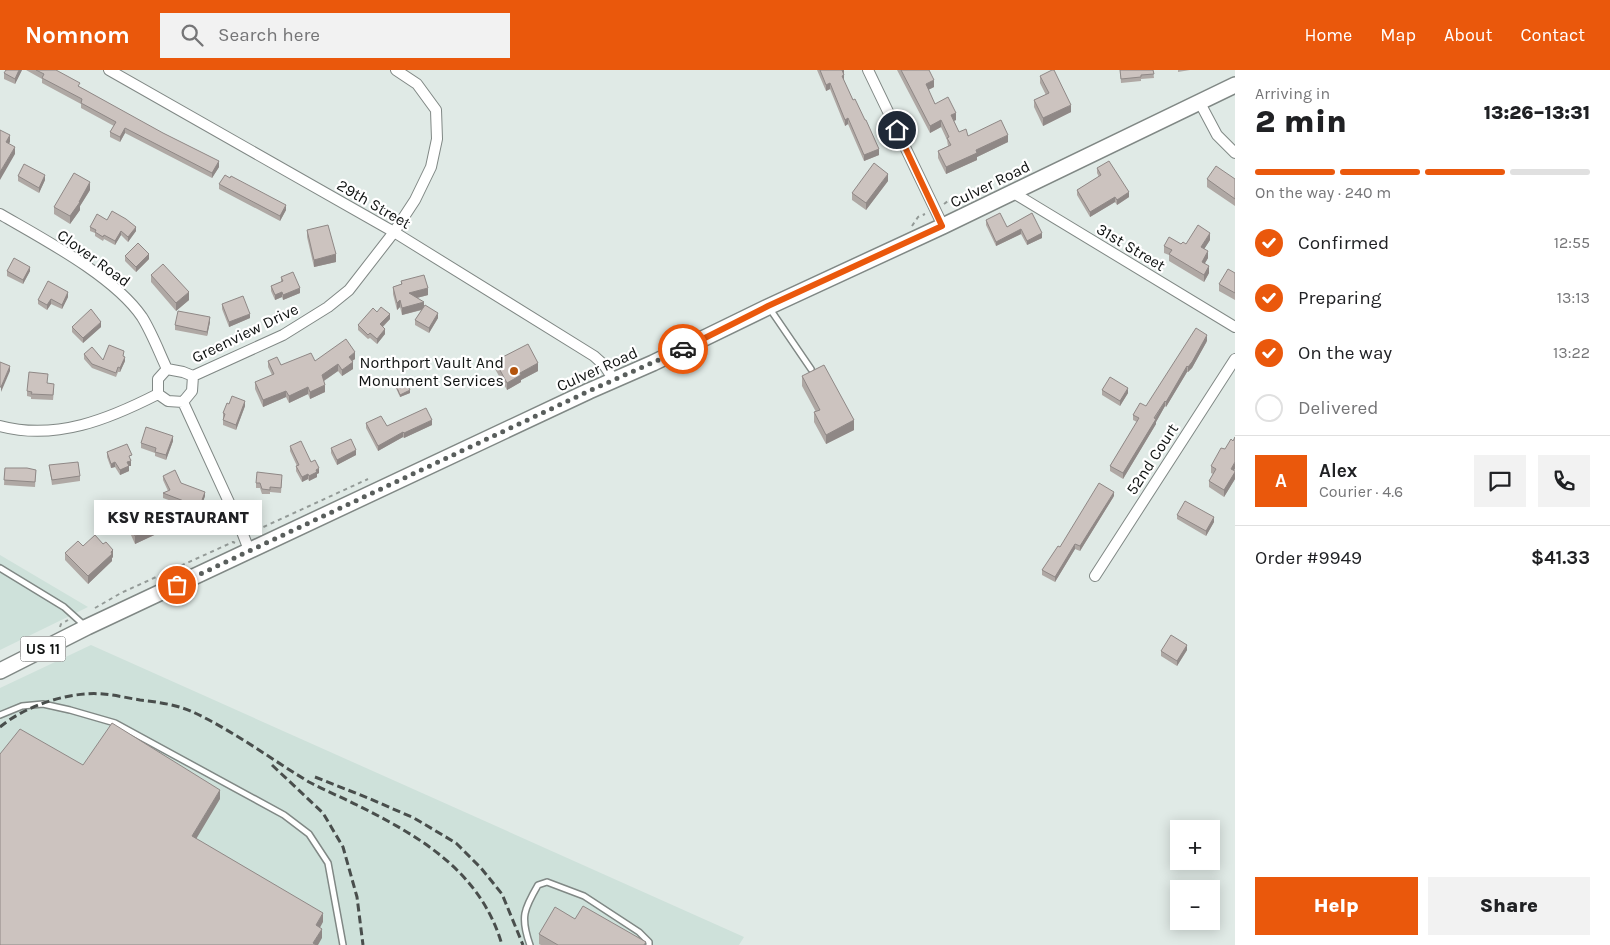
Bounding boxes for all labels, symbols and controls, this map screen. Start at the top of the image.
search box [160,13,510,58]
text: Nomnom [25,21,130,49]
icon: search [178,21,206,49]
text: Search here [218,24,320,46]
text: Home [1304,24,1352,46]
text: Map [1380,24,1416,46]
text: About [1444,24,1493,46]
text: Contact [1521,24,1585,46]
text: Arriving in [1255,84,1330,103]
text: 13:26–13:31 [1484,102,1590,124]
text: 2 min [1255,103,1347,140]
pin [876,109,918,151]
icon: home [883,116,911,144]
street label: Culver Road [947,156,1033,212]
street label: 29th Street [334,175,414,233]
text: On the way · 240 m [1255,183,1391,202]
street label: 31st Street [1093,219,1169,275]
street label: Clover Road [54,225,134,291]
icon: check [1255,229,1283,257]
text: Confirmed [1298,232,1389,254]
text: 12:55 [1554,233,1590,252]
icon: check [1255,284,1283,312]
text: Preparing [1298,287,1381,309]
text: 13:13 [1557,288,1590,307]
street label: Greenview Drive [189,299,301,367]
courier [658,324,708,374]
icon: car [669,335,697,363]
icon: check [1255,339,1283,367]
text: On the way [1298,342,1392,364]
street label: Culver Road [554,343,640,395]
text: 13:22 [1553,343,1590,362]
place label: Northport Vault And Monument Services [358,353,504,390]
marker: Northport Vault And Monument Services [508,365,520,377]
text: Delivered [1298,397,1378,419]
street label: 52nd Court [1122,420,1182,498]
button: chat [1474,455,1526,507]
button: phone [1538,455,1590,507]
text: Alex [1319,460,1357,482]
text: A [1275,470,1287,492]
text: Courier · 4.6 [1319,482,1403,501]
callout: KSV RESTAURANT [93,500,261,535]
text: KSV RESTAURANT [107,508,249,527]
text: Order #9949 [1255,547,1362,569]
text: $41.33 [1531,547,1590,569]
pin [156,564,198,606]
icon: bag [163,571,191,599]
road number: US 11 [20,636,66,662]
map controls [1170,820,1220,930]
button: + [1170,820,1220,870]
button: Help [1255,877,1418,935]
button: Share [1428,877,1590,935]
button: − [1170,880,1220,930]

